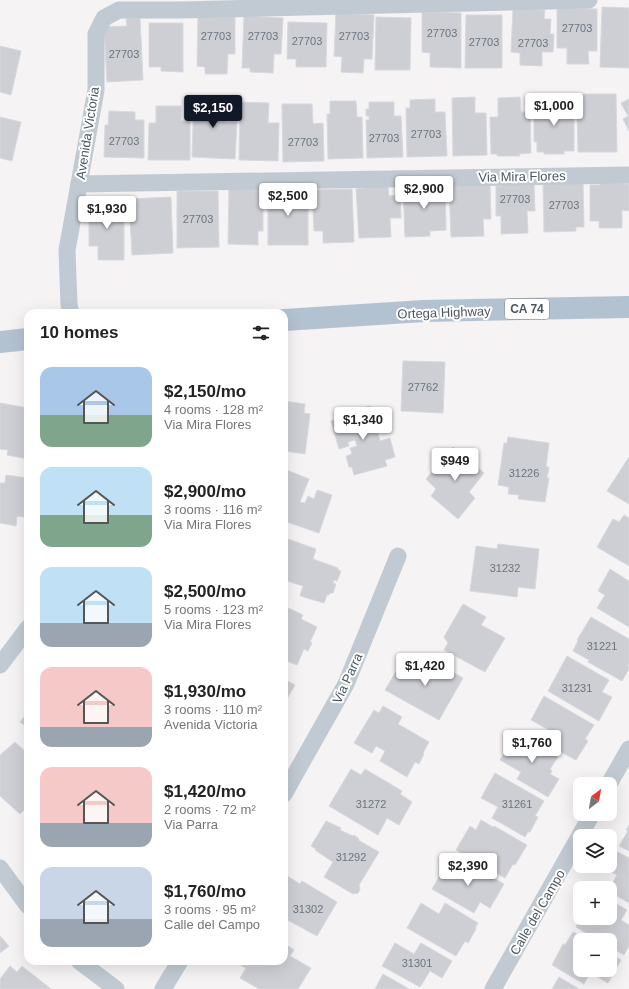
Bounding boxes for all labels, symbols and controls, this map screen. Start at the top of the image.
house number: 27703 [562,22,592,34]
house number: 27703 [427,27,457,39]
house number: 27703 [201,30,231,42]
house number: 27703 [248,30,278,42]
house number: 27703 [339,30,369,42]
house number: 27703 [292,35,322,47]
house number: 27703 [469,36,499,48]
house number: 27703 [518,37,548,49]
house number: 27703 [109,48,139,60]
street label: Avenida Victoria [73,85,102,180]
pin: $1,000 [521,93,587,127]
pin: $2,150 [180,95,246,129]
text: $1,000 [534,98,574,113]
text: $2,150 [193,100,233,115]
house number: 27703 [411,128,441,140]
house number: 27703 [369,132,399,144]
house number: 27703 [109,135,139,147]
house number: 27703 [288,136,318,148]
street label: Via Mira Flores [478,168,566,185]
pin: $2,900 [391,176,457,210]
text: $2,900 [404,181,444,196]
pin: $2,500 [255,183,321,217]
text: $2,500 [268,188,308,203]
house number: 27703 [500,193,530,205]
pin: $1,930 [74,196,140,230]
house number: 27703 [549,199,579,211]
text: $1,930 [87,201,127,216]
house number: 27703 [183,213,213,225]
road number: CA 74 [505,299,549,319]
street label: Ortega Highway [397,303,491,322]
icon: filters [250,322,272,344]
text: 10 homes [40,323,118,342]
house number: 27762 [408,381,438,393]
text: $2,150/mo [164,382,246,401]
icon: home [72,383,120,431]
text: 4 rooms · 128 m² [164,402,263,417]
pin: $1,340 [330,407,396,441]
text: $1,340 [343,412,383,427]
text: Via Mira Flores [164,417,251,432]
pin: $949 [431,448,479,482]
text: $949 [441,453,469,468]
house number: 31226 [509,467,539,479]
text: $2,900/mo [164,482,246,501]
icon: home [72,483,120,531]
text: 3 rooms · 116 m² [164,502,262,517]
text: Via Mira Flores [164,517,251,532]
house number: 31232 [490,562,520,574]
text: $2,500/mo [164,582,246,601]
icon: home [72,583,120,631]
text: 5 rooms · 123 m² [164,602,263,617]
text: Via Mira Flores [164,617,251,632]
house number: 31221 [587,640,617,652]
street label: Via Parra [329,650,366,706]
pin: $1,420 [392,653,458,687]
text: $1,420 [405,658,445,673]
text: $1,930/mo [164,682,246,701]
house number: 31231 [562,682,592,694]
icon: home [72,683,120,731]
text: 3 rooms · 110 m² [164,702,262,717]
text: Avenida Victoria [164,717,257,732]
pin: $1,760 [499,730,565,764]
text: $1,760 [512,735,552,750]
north arrow [573,777,617,821]
map controls [573,777,617,977]
text: $1,420/mo [164,782,246,801]
icon: home [72,783,120,831]
house number: 31272 [356,798,386,810]
house number: 31261 [502,798,532,810]
text: 2 rooms · 72 m² [164,802,256,817]
text: Via Parra [164,817,218,832]
button: layers [573,829,617,873]
house number: 31292 [336,851,366,863]
pin: $2,390 [435,853,501,887]
text: $2,390 [448,858,488,873]
street label: Calle del Campo [507,867,568,958]
button: + [573,881,617,925]
text: $1,760/mo [164,882,246,901]
icon: home [72,883,120,931]
text: 3 rooms · 95 m² [164,902,256,917]
house number: 31302 [293,903,323,915]
text: Calle del Campo [164,917,260,932]
button: − [573,933,617,977]
house number: 31301 [402,957,432,969]

